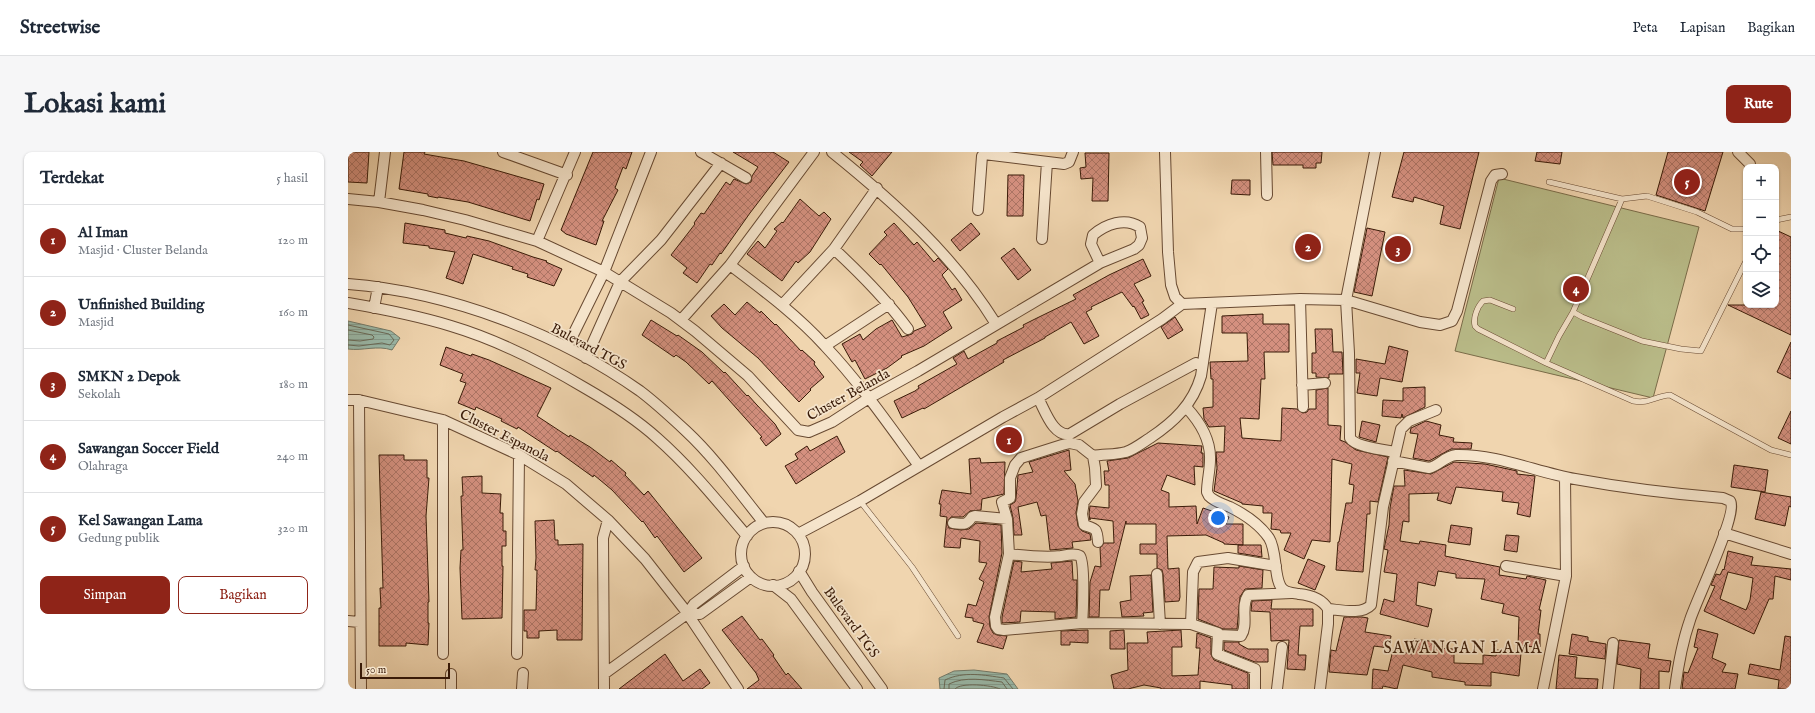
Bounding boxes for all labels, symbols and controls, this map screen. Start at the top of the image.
text: Streetwise [20,16,100,40]
text: Peta [1632,19,1658,37]
text: Lapisan [1680,19,1725,37]
text: Bagikan [1747,19,1795,37]
button: Rute [1726,85,1791,123]
text: Lokasi kami [24,87,166,122]
map controls [1743,164,1779,308]
button: + [1743,164,1779,200]
pin: 5 [1674,167,1700,197]
text: Terdekat [40,168,104,189]
text: 5 hasil [276,170,308,187]
button: − [1743,200,1779,236]
text: Al Iman [78,223,128,242]
text: 1 [51,232,55,249]
text: 120 m [278,232,308,249]
pin: 2 [1295,232,1321,262]
pin: 3 [1385,234,1411,264]
button: locate [1743,236,1779,272]
text: Masjid · Cluster Belanda [78,242,208,259]
button: layers [1743,272,1779,308]
pin: 4 [1563,274,1589,304]
text: Unfinished Building [78,295,204,314]
text: 2 [50,304,56,321]
text: 160 m [278,304,308,321]
text: Masjid [78,314,114,331]
street label: Bulevard TGS [548,319,629,374]
street label: Cluster Belanda [804,364,894,425]
text: SMKN 2 Depok [78,367,180,386]
text: 3 [51,376,55,393]
text: 180 m [279,376,308,393]
text: Sekolah [78,386,121,403]
street label: Cluster Espanola [457,406,553,467]
pin: 1 [996,425,1022,455]
text: Sawangan Soccer Field [78,439,219,458]
text: 4 [50,448,56,465]
text: 240 m [276,448,308,465]
text: Olahraga [78,458,128,475]
your location [1208,508,1228,528]
text: Kel Sawangan Lama [78,511,203,530]
text: 5 [51,520,55,537]
text: 320 m [278,520,308,537]
text: Gedung publik [78,530,159,547]
button: Simpan [40,576,170,614]
button: Bagikan [178,576,308,614]
street label: Bulevard TGS [819,584,883,661]
district label: SAWANGAN LAMA [1383,639,1543,659]
scale bar [360,661,450,680]
text: 50 m [366,663,386,677]

